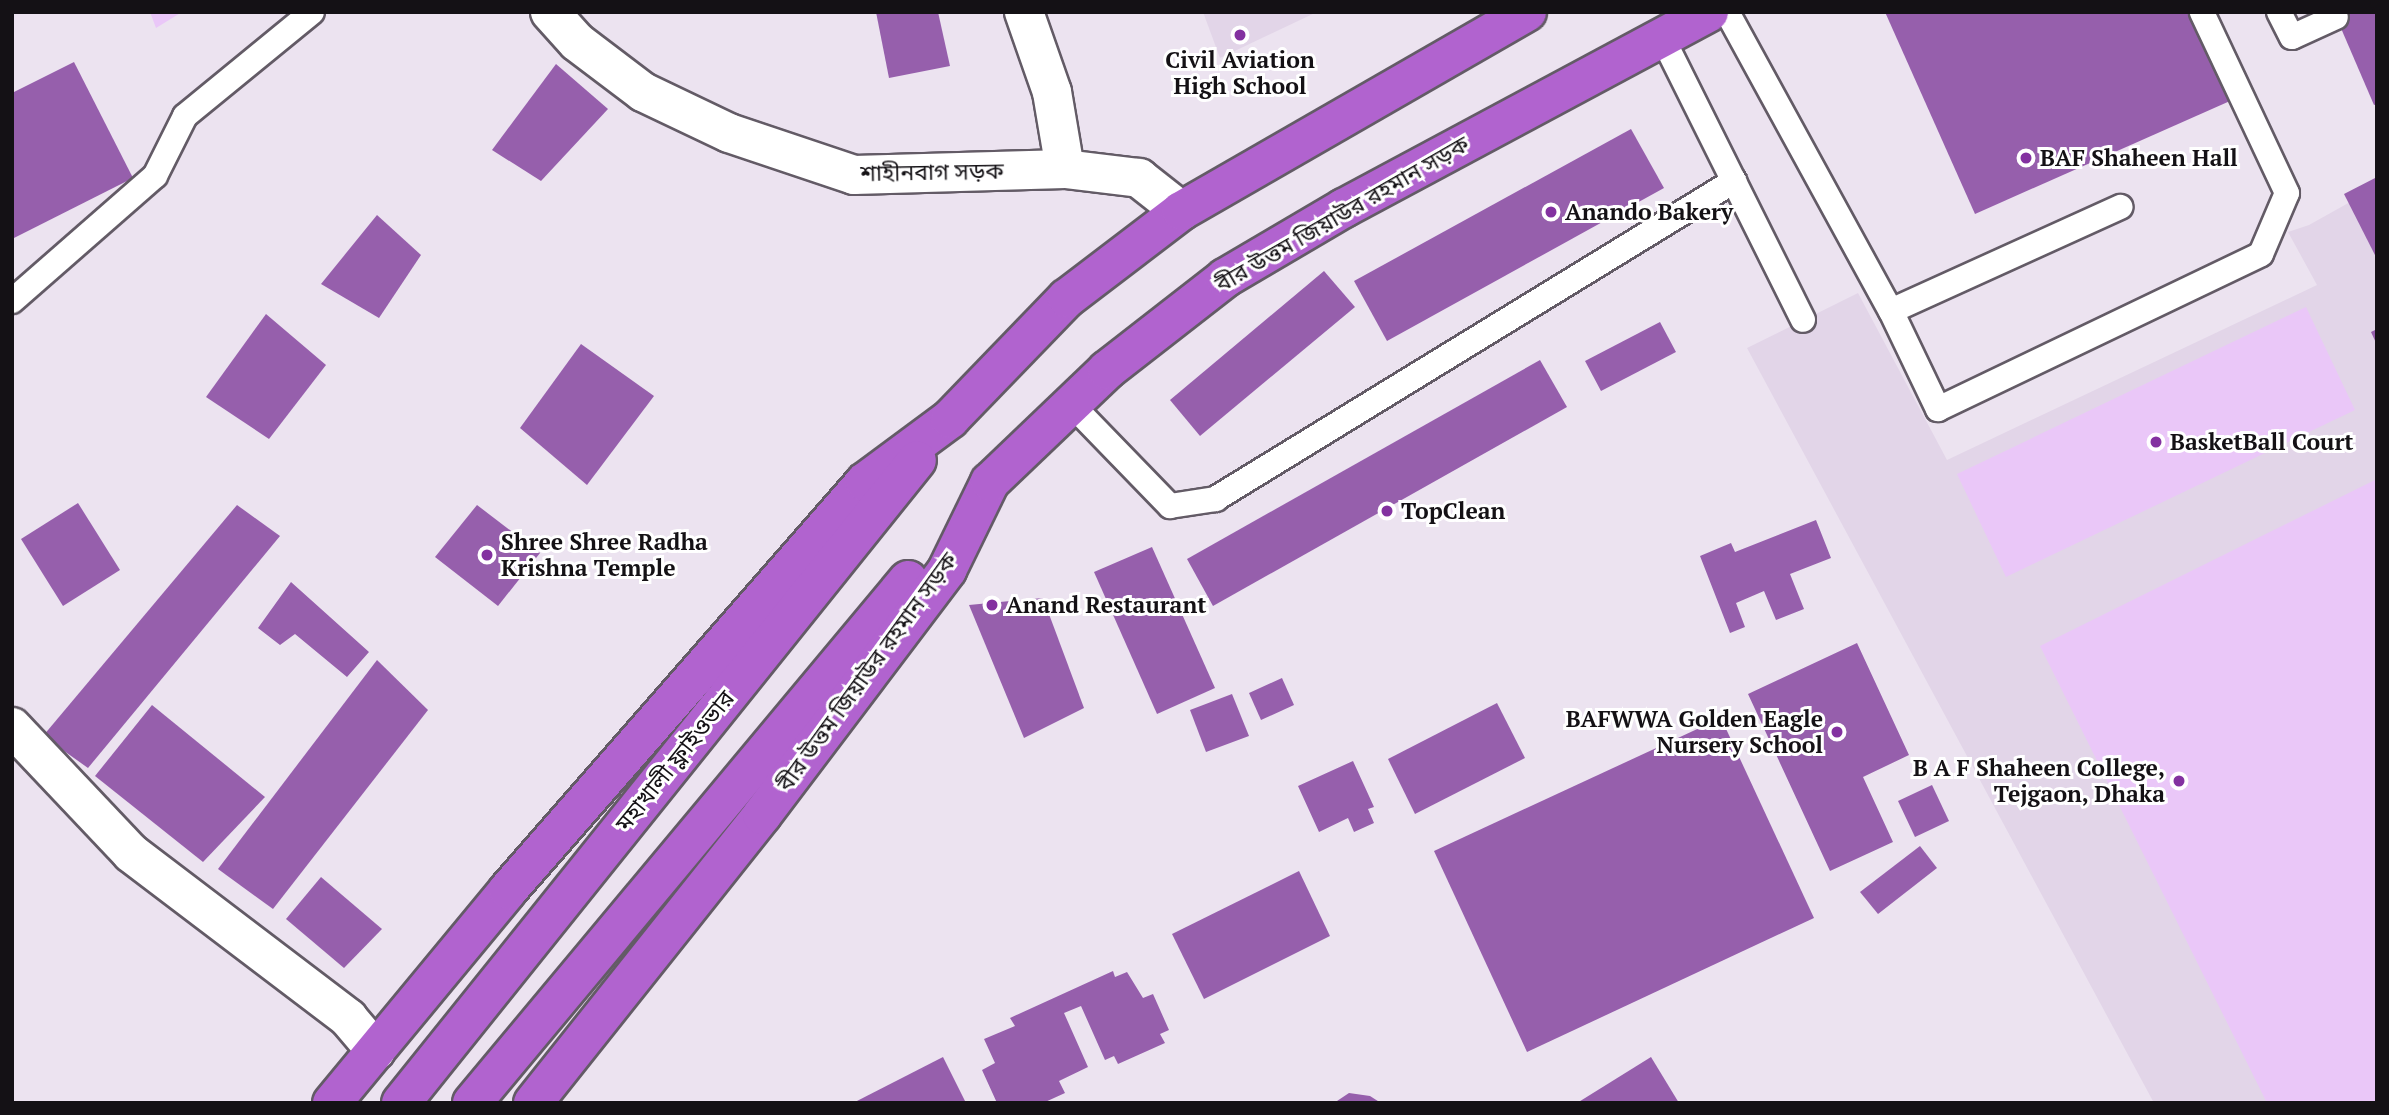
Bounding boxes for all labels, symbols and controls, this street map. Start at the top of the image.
marker: Civil Aviation High School [1232,27,1248,43]
place label: Civil Aviation High School [1165,46,1315,100]
street label: বীর উত্তম জিয়াউর রহমান সড়ক [1210,130,1474,298]
place label: BAF Shaheen Hall [2040,144,2238,172]
marker: BAF Shaheen Hall [2018,150,2034,166]
street label: শাহীনবাগ সড়ক [860,157,1004,187]
place label: Anando Bakery [1565,198,1733,226]
marker: Anando Bakery [1543,204,1559,220]
place label: BasketBall Court [2170,428,2354,456]
marker: BasketBall Court [2148,434,2164,450]
place label: TopClean [1401,497,1505,525]
marker: TopClean [1379,503,1395,519]
place label: Shree Shree Radha Krishna Temple [501,528,708,582]
marker: Shree Shree Radha Krishna Temple [479,547,495,563]
street label: বীর উত্তম জিয়াউর রহমান সড়ক [771,547,963,797]
place label: Anand Restaurant [1006,591,1206,619]
marker: Anand Restaurant [984,597,1000,613]
street label: মহাখালী ফ্লাইওভার [610,685,740,837]
place label: BAFWWA Golden Eagle Nursery School [1565,705,1823,759]
marker: BAFWWA Golden Eagle Nursery School [1829,724,1845,740]
place label: B A F Shaheen College, Tejgaon, Dhaka [1912,754,2165,808]
marker: B A F Shaheen College, Tejgaon, Dhaka [2171,773,2187,789]

